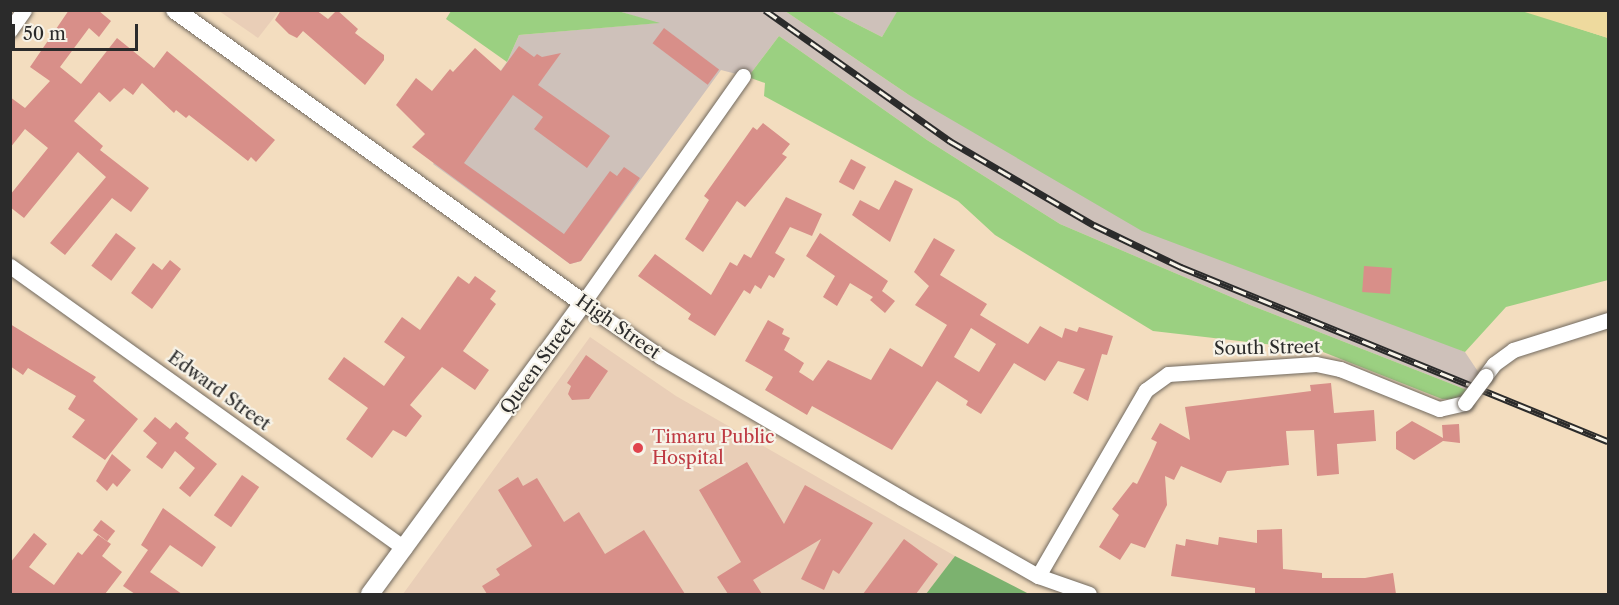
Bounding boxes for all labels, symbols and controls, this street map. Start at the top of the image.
scale bar [15,12,141,50]
text: 50 m [23,23,66,45]
street label: High Street [572,290,664,364]
street label: Queen Street [496,314,580,418]
street label: South Street [1214,336,1320,360]
street label: Edward Street [164,347,274,435]
place label: Timaru Public Hospital [652,427,775,470]
marker: Timaru Public Hospital [629,439,647,457]

